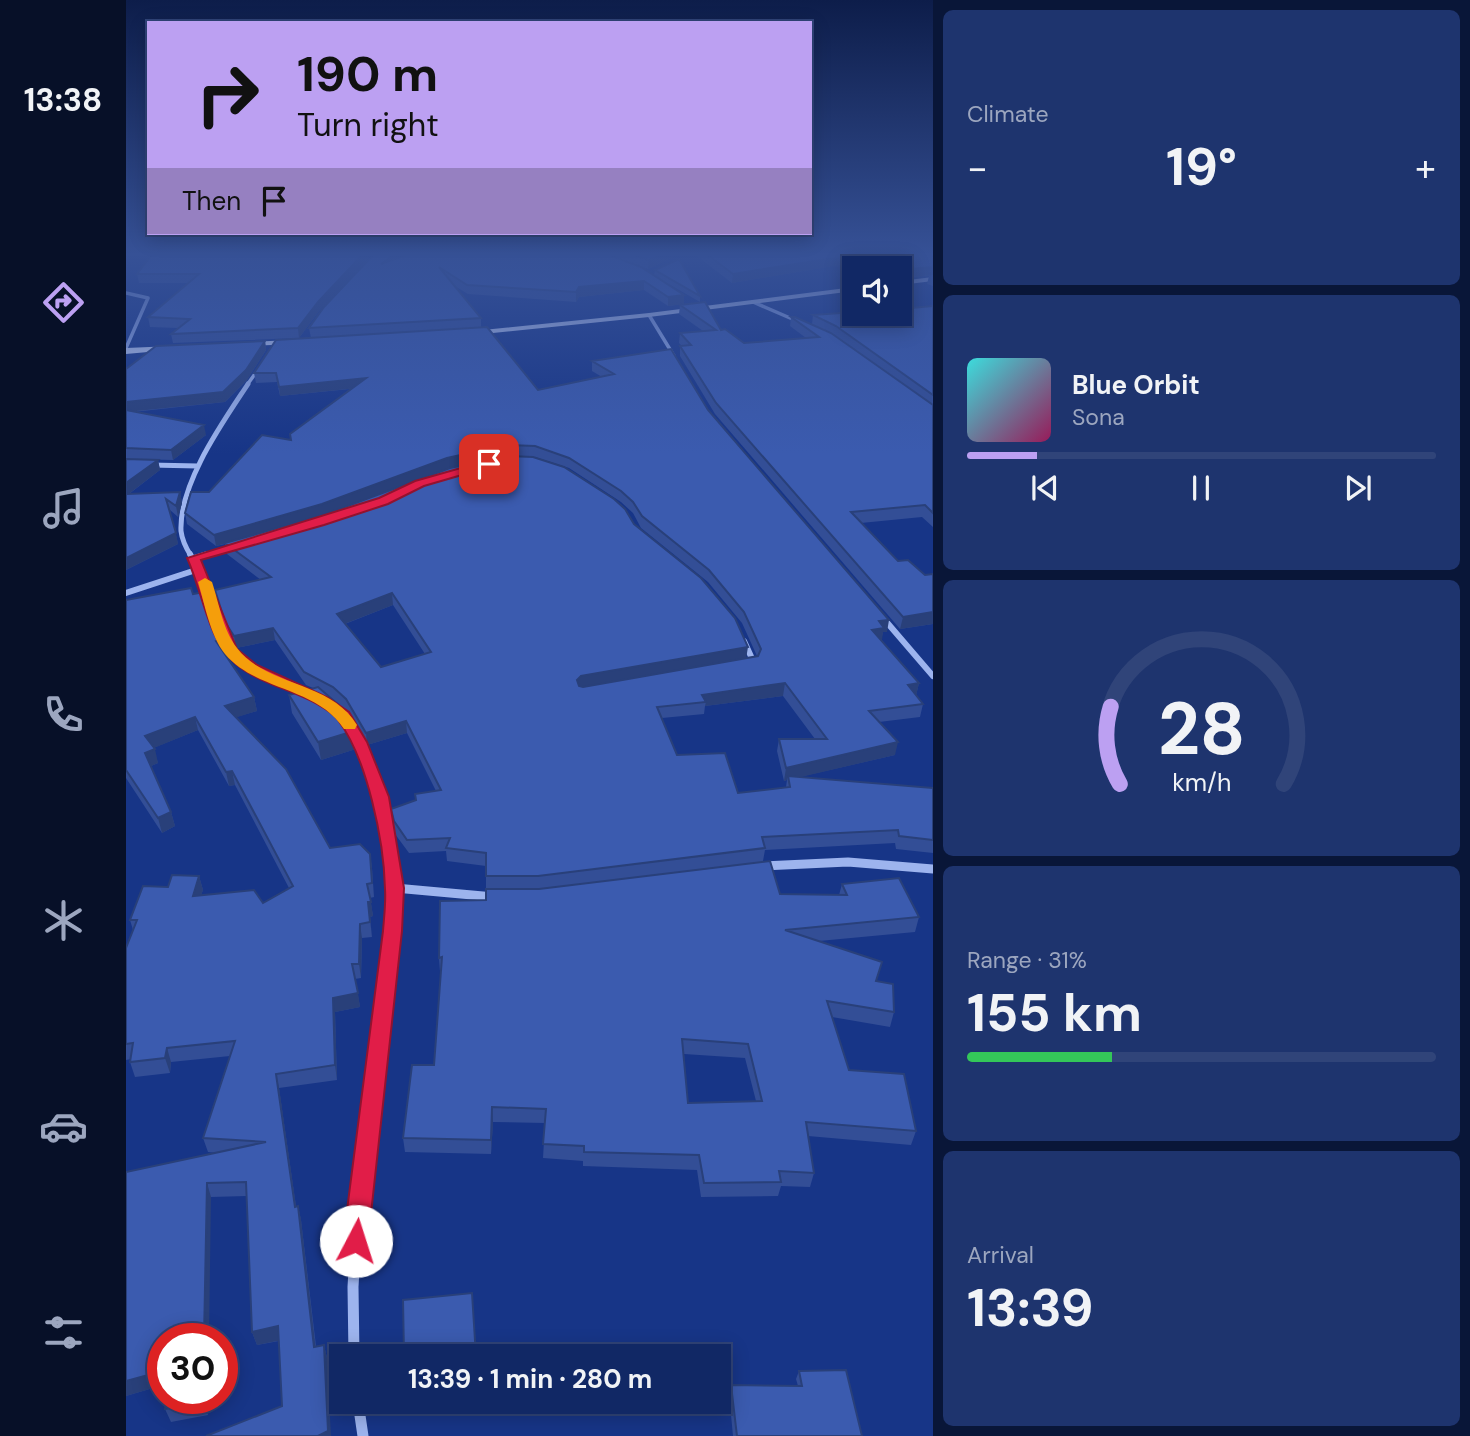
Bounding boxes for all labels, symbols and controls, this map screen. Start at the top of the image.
text: 190 m [297,42,438,106]
icon: right [182,49,273,140]
text: 13:38 [24,79,102,121]
text: Climate [967,99,1049,129]
text: Turn right [297,104,439,146]
text: 19° [1166,133,1237,201]
text: − [967,143,988,193]
text: + [1415,143,1436,193]
icon: arrive [255,182,293,220]
text: Then [182,184,241,218]
map controls [842,256,912,326]
button: sound [842,256,912,326]
icon: directions [39,278,88,327]
text: Blue Orbit [1072,368,1200,402]
text: Sona [1072,402,1125,432]
pin [459,434,519,494]
icon: arrive [470,445,508,483]
icon: previous [1026,469,1064,507]
icon: pause [1182,469,1220,507]
icon: next [1339,469,1377,507]
icon: music [39,484,88,533]
text: 28 [1158,682,1245,777]
icon: phone [39,690,88,739]
text: km/h [1172,766,1231,799]
icon: climate [39,896,88,945]
text: Range · 31% [967,945,1087,975]
text: 155 km [967,979,1142,1047]
icon: car [39,1102,88,1151]
position arrow [319,1204,393,1278]
text: Arrival [967,1240,1034,1270]
text: 13:39 [967,1274,1094,1342]
icon: filters [39,1308,88,1357]
speed limit sign: 30 [147,1323,238,1414]
text: 13:39 · 1 min · 280 m [408,1362,652,1396]

